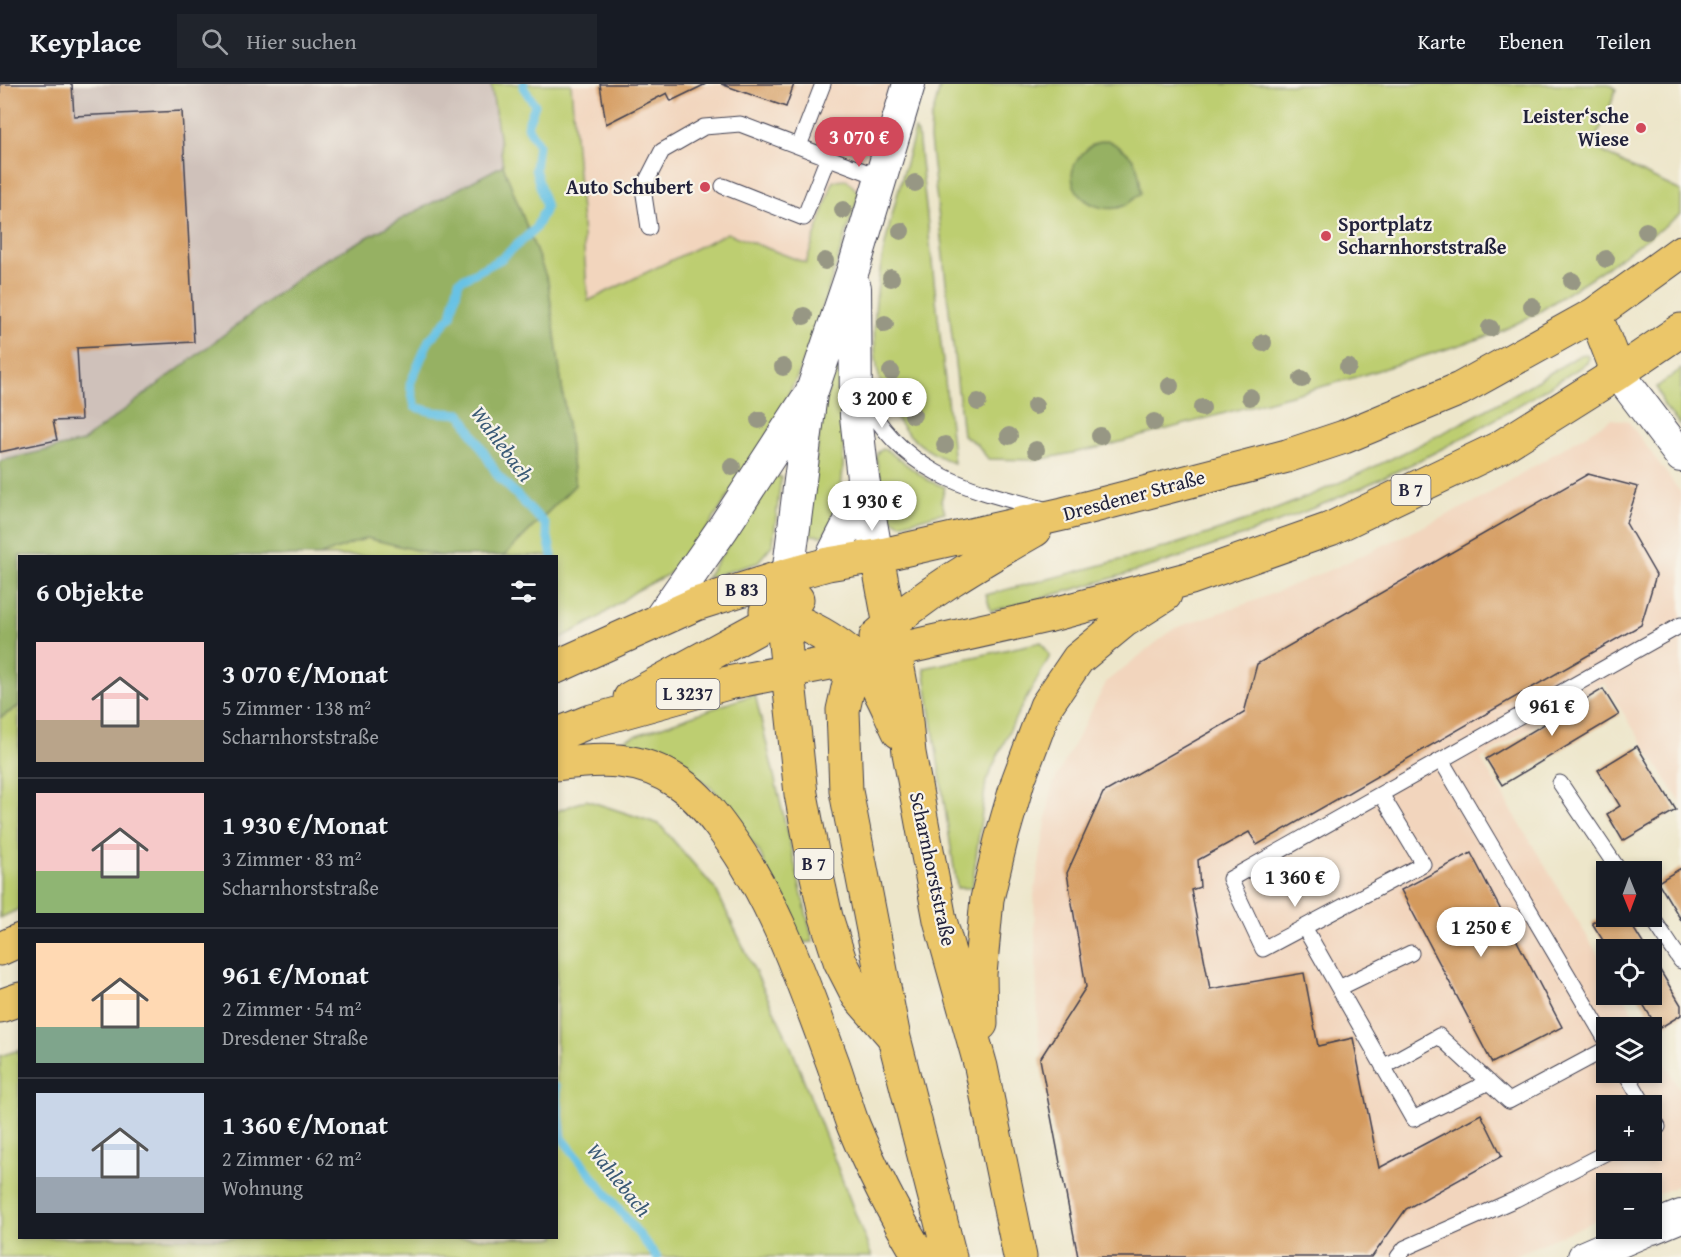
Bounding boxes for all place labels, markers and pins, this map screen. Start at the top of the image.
place label: Leister‘sche Wiese [1523,101,1629,153]
pin: 3 070 € [804,117,914,168]
marker: Leister‘sche Wiese [1634,121,1648,135]
place label: Auto Schubert [566,172,693,201]
marker: Auto Schubert [698,180,712,194]
place label: Sportplatz Scharnhorststraße [1338,209,1507,261]
marker: Sportplatz Scharnhorststraße [1319,229,1333,243]
pin: 3 200 € [827,378,937,429]
pin: 1 930 € [817,481,927,532]
pin: 961 € [1510,686,1594,737]
pin: 1 360 € [1240,857,1350,908]
pin: 1 250 € [1426,907,1536,958]

